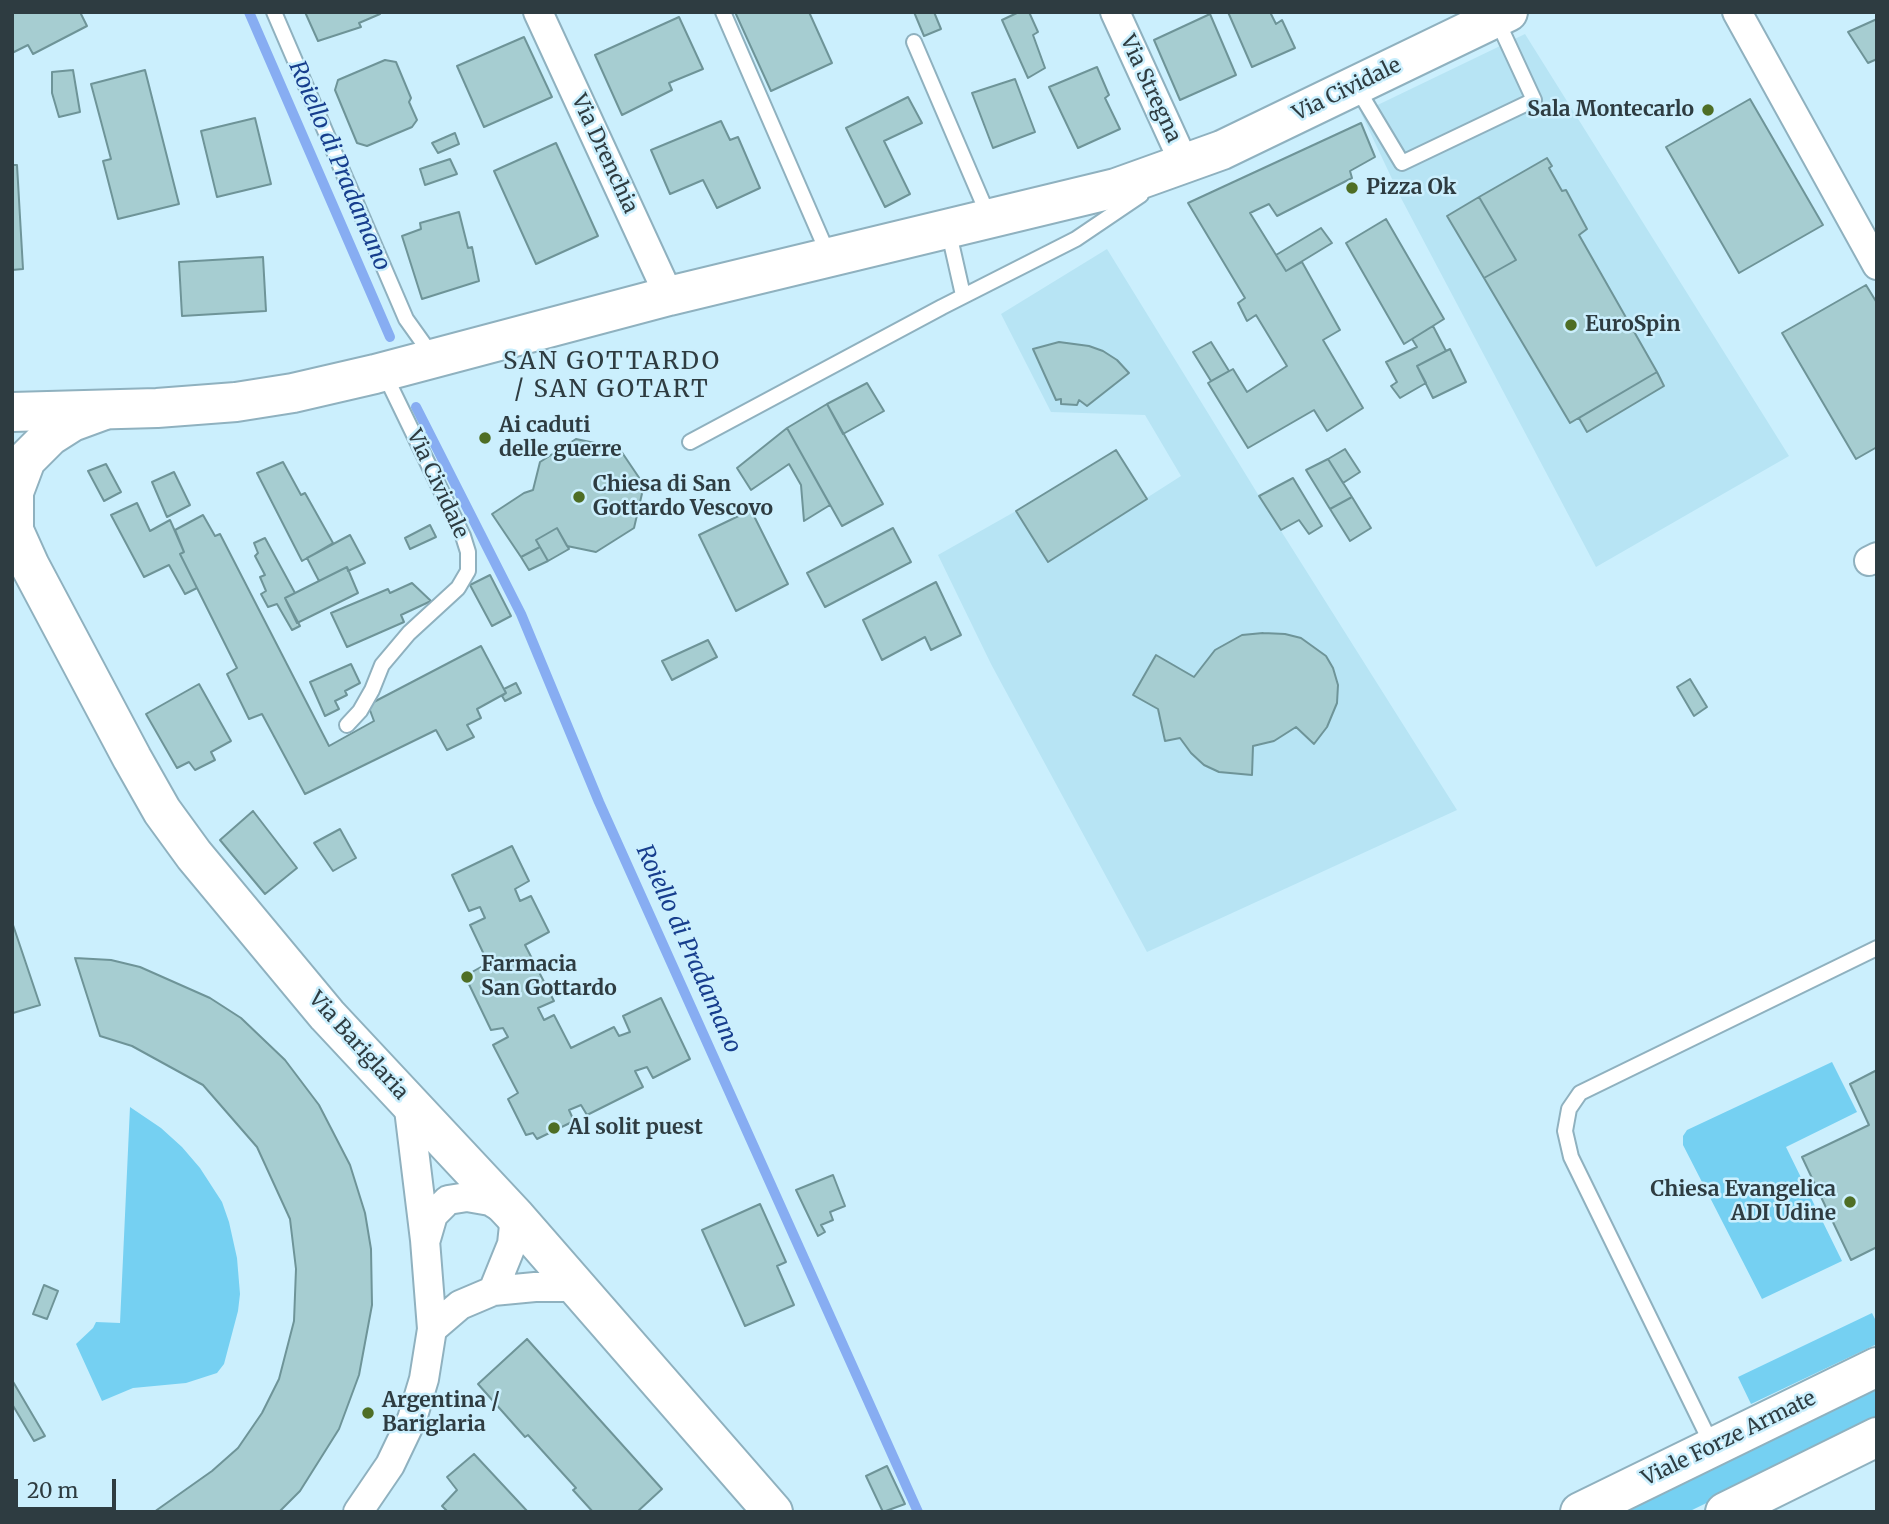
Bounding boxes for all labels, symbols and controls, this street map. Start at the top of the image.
street label: Via Stregna [1114,31,1186,147]
street label: Via Cividale [1289,53,1405,127]
water label: Roiello di Pradamano [282,57,396,275]
street label: Via Drenchia [565,90,643,218]
place label: Sala Montecarlo [1527,97,1694,123]
marker: Sala Montecarlo [1700,102,1716,118]
place label: Pizza Ok [1366,175,1456,201]
marker: Pizza Ok [1344,180,1360,196]
place label: EuroSpin [1585,312,1680,338]
marker: EuroSpin [1563,317,1579,333]
district label: SAN GOTTARDO / SAN GOTART [504,348,720,404]
place label: Ai caduti delle guerre [499,413,622,463]
street label: Via Cividale [401,426,473,542]
marker: Ai caduti delle guerre [477,430,493,446]
place label: Chiesa di San Gottardo Vescovo [593,472,773,522]
marker: Chiesa di San Gottardo Vescovo [571,489,587,505]
water label: Roiello di Pradamano [630,841,746,1057]
place label: Farmacia San Gottardo [481,952,617,1002]
marker: Farmacia San Gottardo [459,969,475,985]
street label: Via Bariglaria [303,987,413,1105]
place label: Al solit puest [568,1115,703,1141]
marker: Al solit puest [546,1120,562,1136]
place label: Chiesa Evangelica ADI Udine [1650,1177,1836,1227]
marker: Chiesa Evangelica ADI Udine [1842,1194,1858,1210]
street label: Viale Forze Armate [1638,1386,1820,1492]
place label: Argentina / Bariglaria [382,1388,500,1438]
marker: Argentina / Bariglaria [360,1405,376,1421]
scale bar [18,1464,119,1508]
text: 20 m [27,1477,78,1504]

